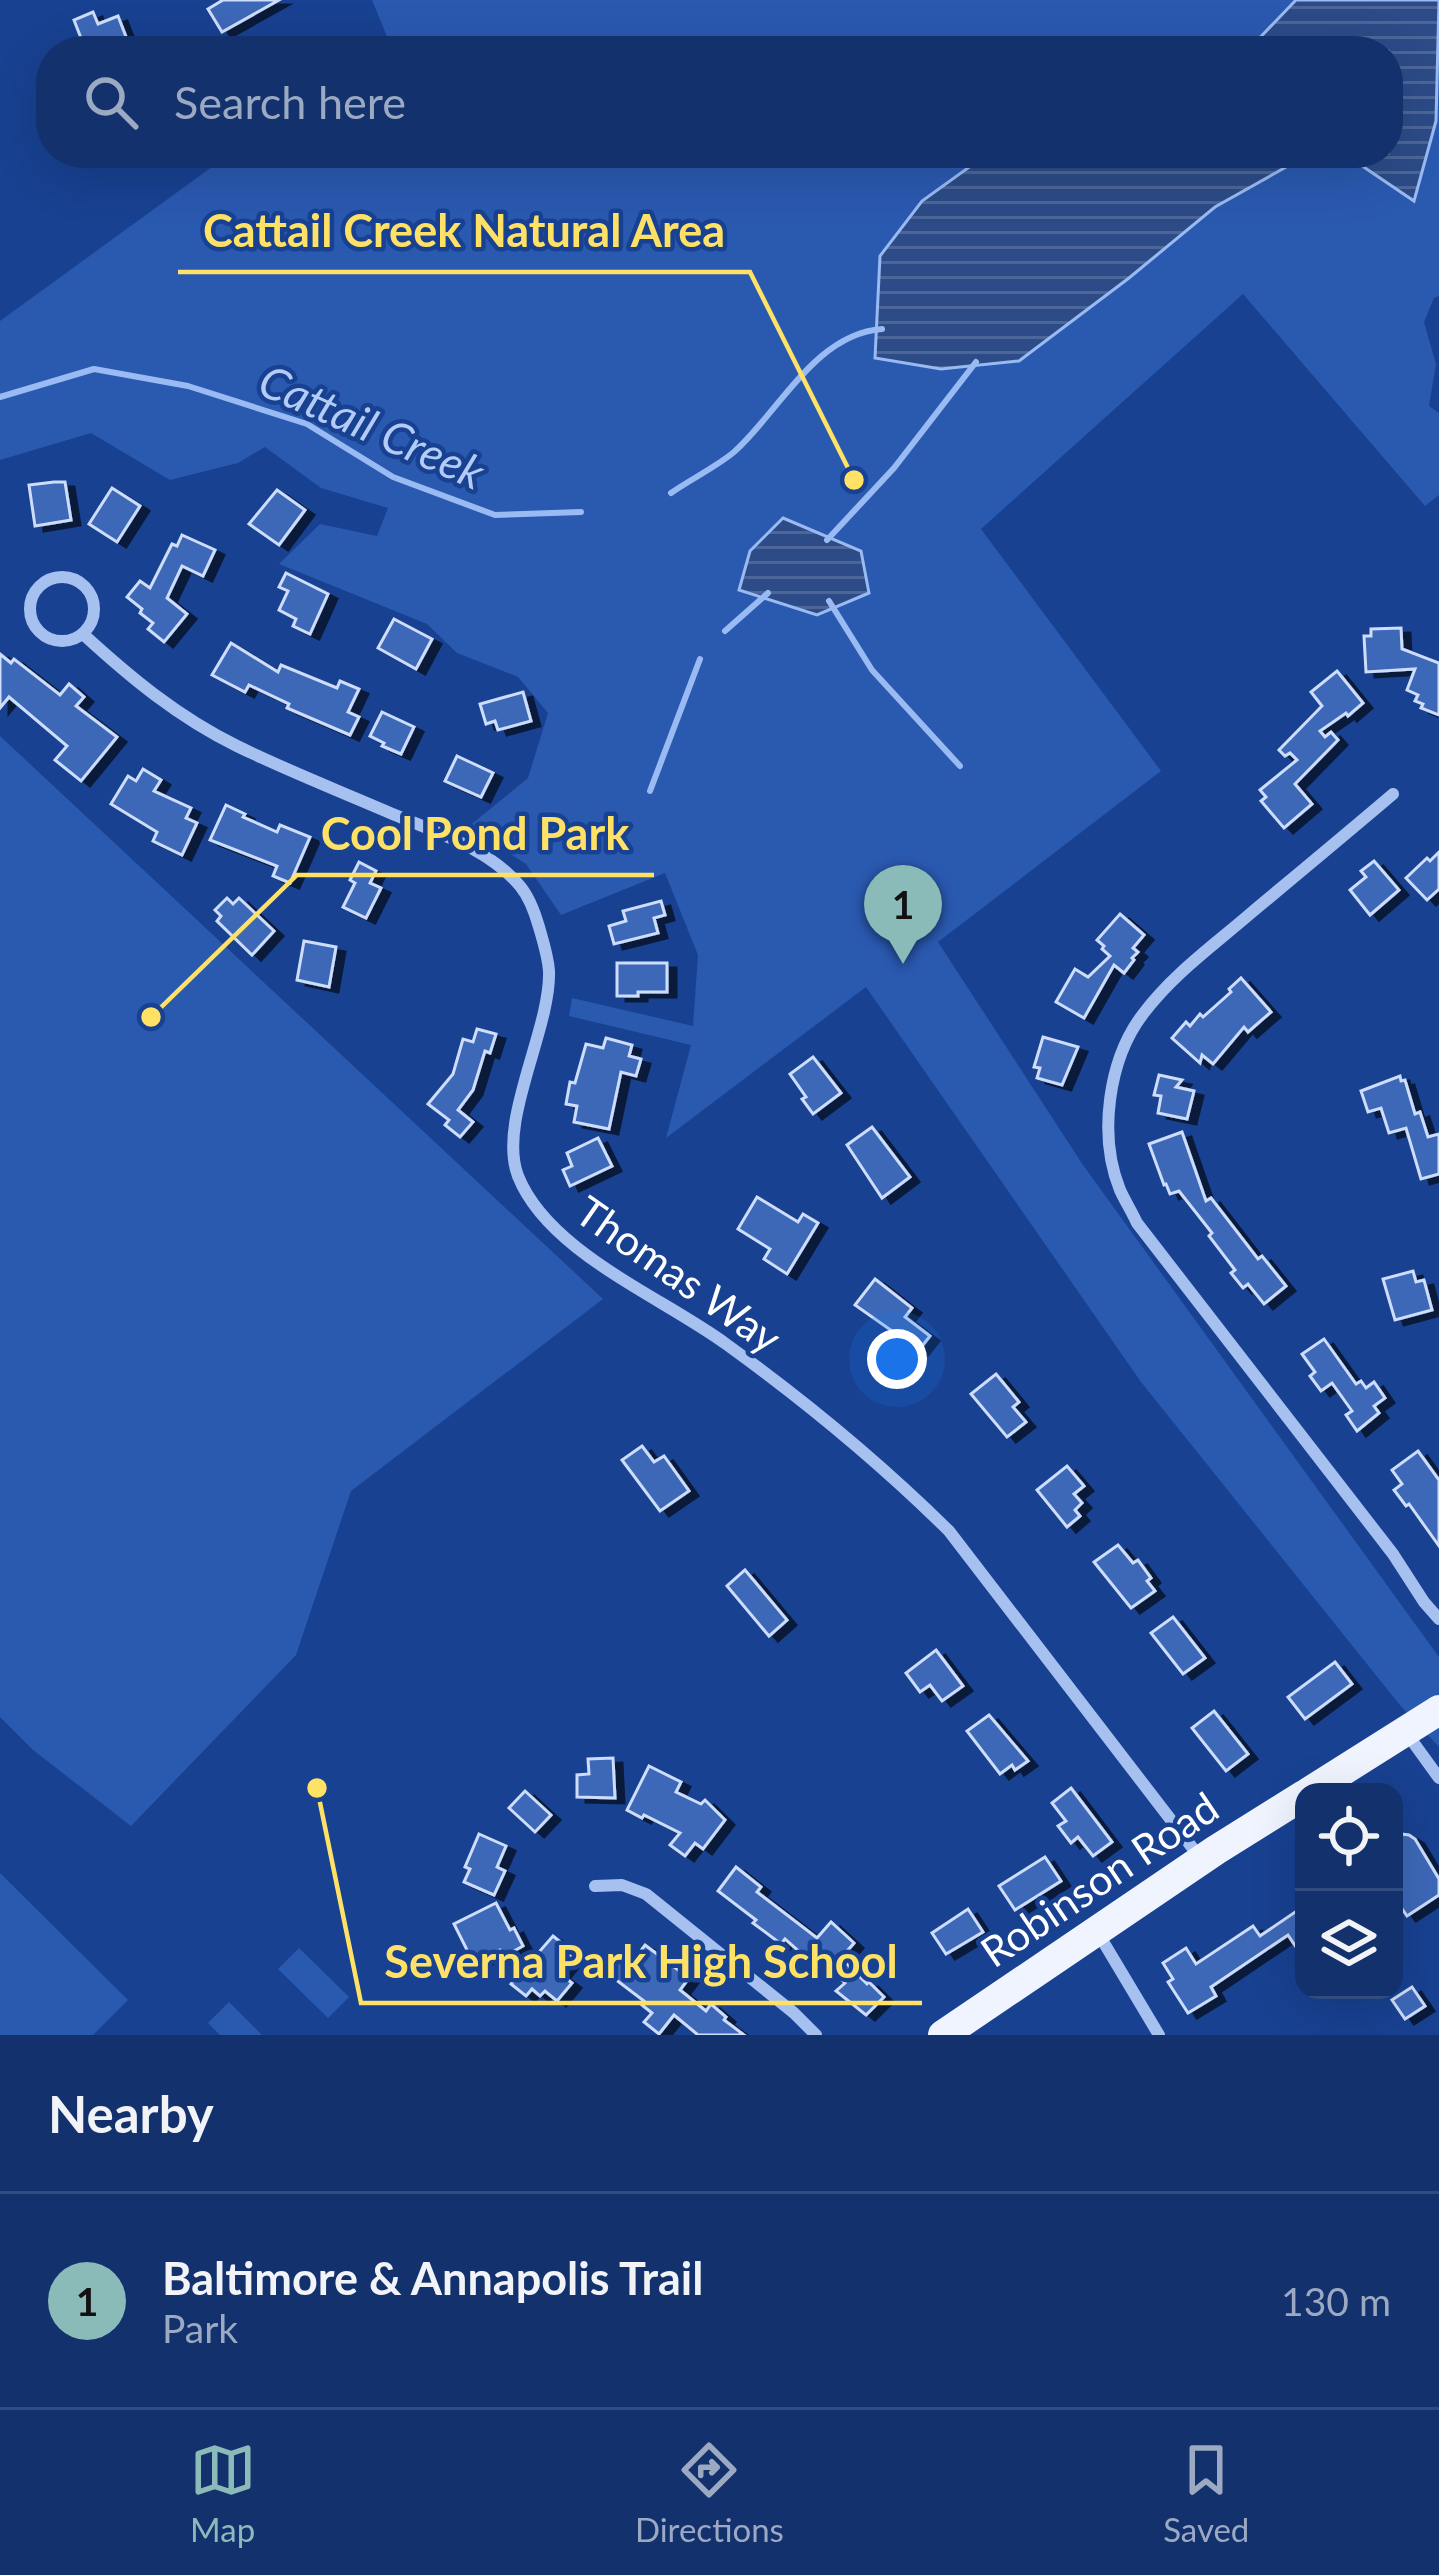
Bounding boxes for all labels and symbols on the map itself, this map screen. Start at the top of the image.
callout: Cattail Creek Natural Area [178,191,750,272]
text: Cattail Creek Natural Area [203,203,725,257]
water label: Cattail Creek [251,352,493,500]
callout: Cool Pond Park [297,794,654,875]
text: Cool Pond Park [321,806,630,860]
pin: 1 [864,865,942,964]
street label: Thomas Way [567,1185,791,1363]
your location [867,1329,927,1389]
street label: Robinson Road [971,1781,1227,1977]
callout: Severna Park High School [361,1922,922,2003]
text: Severna Park High School [384,1934,898,1988]

